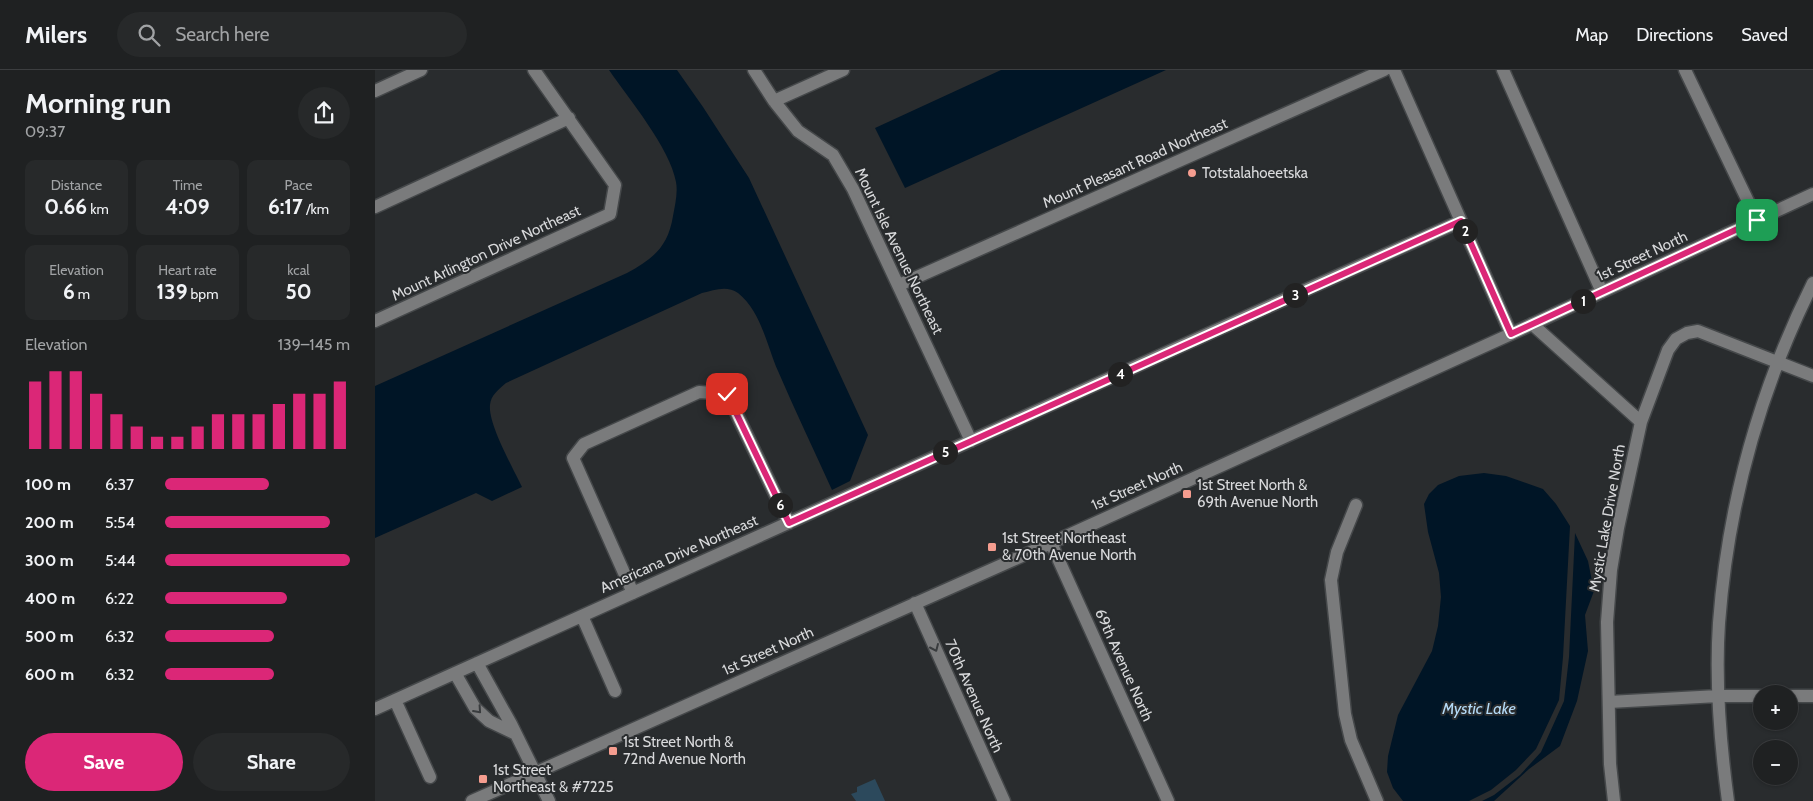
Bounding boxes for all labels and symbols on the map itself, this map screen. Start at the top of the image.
street label: Mount Pleasant Road Northeast [1040,114,1230,212]
place label: Totstalahoeetska [1202,164,1309,182]
street label: Mount Isle Avenue Northeast [851,165,947,337]
marker: Totstalahoeetska [1186,167,1198,179]
pin [1736,199,1778,241]
street label: Mount Arlington Drive Northeast [389,201,583,305]
pin: 2 [1453,218,1477,244]
street label: 1st Street North [1594,227,1690,285]
pin: 3 [1283,282,1307,308]
pin: 1 [1571,288,1595,314]
pin: 4 [1107,362,1133,386]
pin [706,373,748,415]
pin: 5 [933,440,957,464]
street label: Mystic Lake Drive North [1585,443,1629,593]
street label: 1st Street North [1089,458,1185,514]
place label: 1st Street North & 69th Avenue North [1197,476,1318,511]
marker: 1st Street North & 69th Avenue North [1181,488,1193,500]
pin: 6 [767,492,793,518]
street label: Americana Drive Northeast [597,511,761,597]
place label: 1st Street Northeast & 70th Avenue North [1002,529,1136,564]
marker: 1st Street Northeast & 70th Avenue North [986,541,998,553]
street label: 69th Avenue North [1091,606,1157,724]
street label: 1st Street North [720,623,816,679]
street label: 70th Avenue North [941,637,1007,755]
one-way arrow [928,643,939,652]
water label: Mystic Lake [1441,699,1516,718]
one-way arrow [472,704,481,713]
place label: 1st Street North & 72nd Avenue North [623,733,746,768]
marker: 1st Street North & 72nd Avenue North [607,745,619,757]
place label: 1st Street Northeast & #7225 [493,761,614,796]
marker: 1st Street Northeast & #7225 [477,773,489,785]

